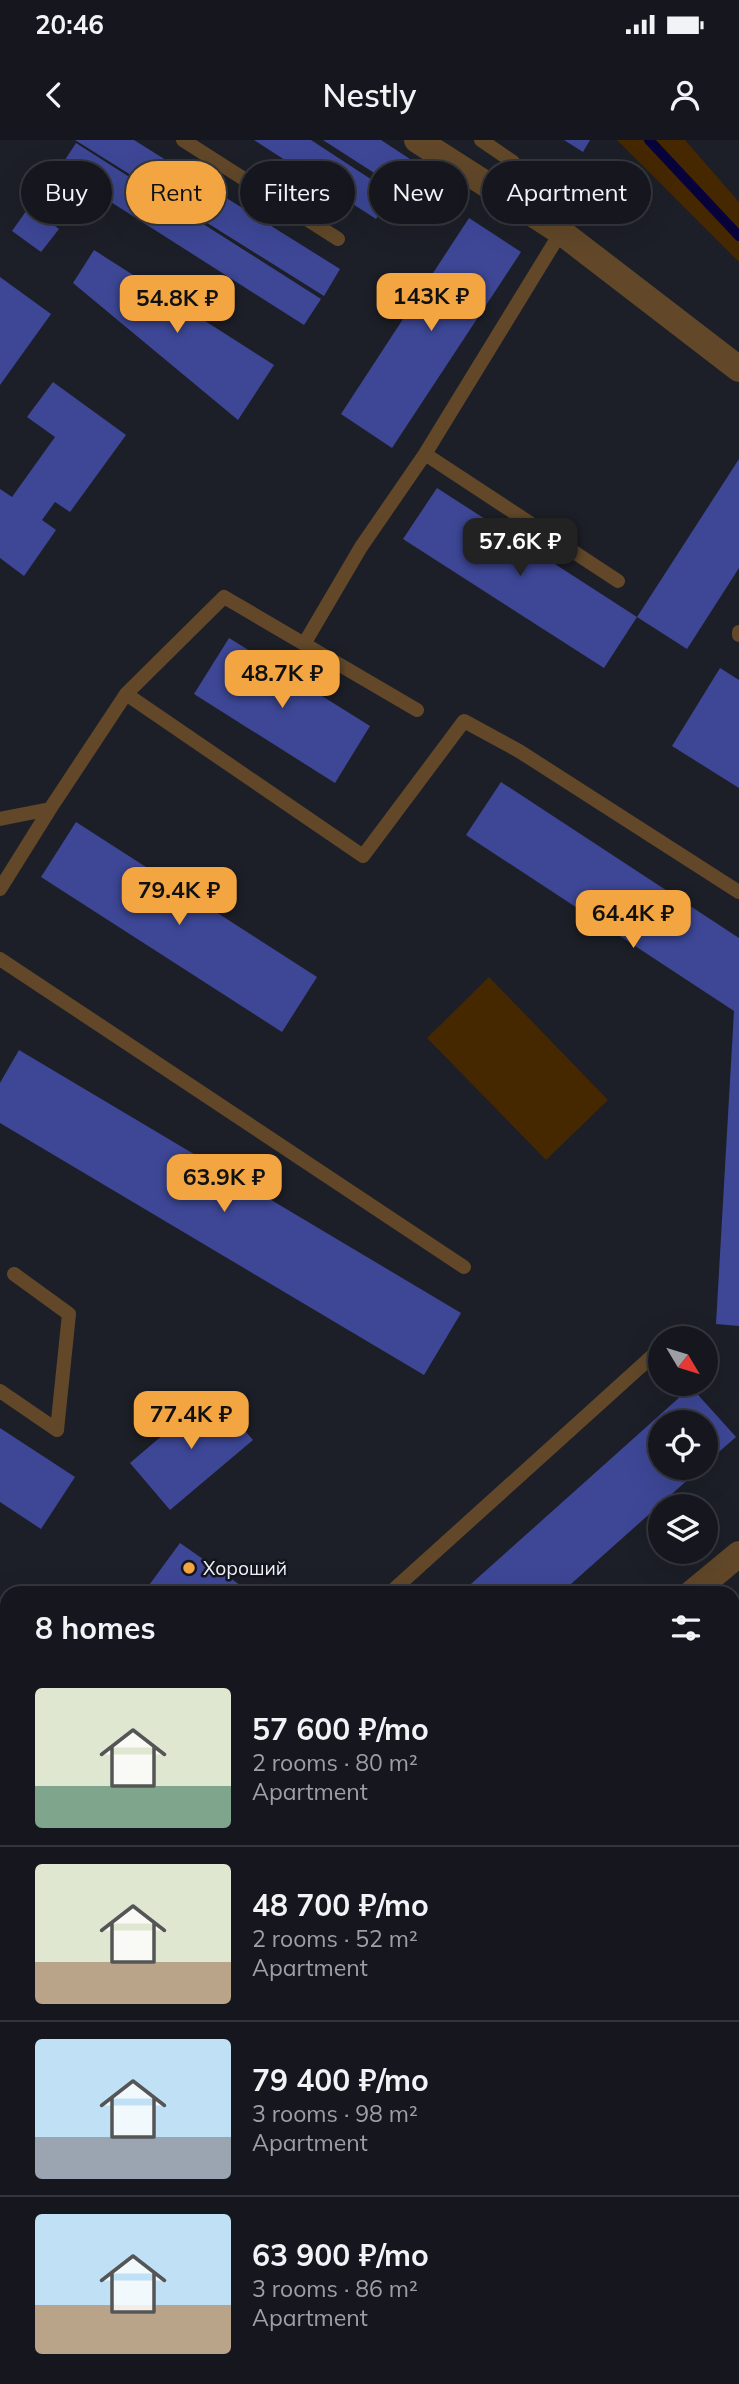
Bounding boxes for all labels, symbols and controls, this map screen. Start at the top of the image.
text: 20:46 [35,8,104,41]
text: Nestly [323,75,416,115]
icon: back [35,76,73,114]
icon: person [666,76,704,114]
chip: Buy [21,161,112,224]
chip: Rent [126,161,226,224]
chip: Filters [240,161,355,224]
chip: New [369,161,468,224]
chip: Apartment [482,161,651,224]
pin: 143K ₽ [374,274,488,333]
pin: 54.8K ₽ [112,276,242,335]
text: 143K ₽ [393,281,469,310]
text: 54.8K ₽ [136,283,218,312]
pin: 57.6K ₽ [455,518,585,578]
text: 57.6K ₽ [479,526,561,555]
pin: 48.7K ₽ [217,650,347,710]
text: 48.7K ₽ [241,658,323,687]
pin: 79.4K ₽ [114,868,244,927]
text: 79.4K ₽ [138,875,220,904]
pin: 64.4K ₽ [568,890,698,950]
text: 64.4K ₽ [592,898,674,927]
pin: 63.9K ₽ [159,1154,289,1214]
text: 63.9K ₽ [183,1162,265,1191]
north arrow [648,1326,718,1396]
map controls [648,1326,718,1564]
pin: 77.4K ₽ [126,1392,256,1451]
text: 77.4K ₽ [150,1399,232,1428]
button: locate [648,1410,718,1480]
button: layers [648,1494,718,1564]
place label: Хороший [203,1556,287,1580]
marker: Хороший [181,1560,197,1576]
text: 8 homes [35,1609,156,1647]
icon: filters [667,1609,705,1647]
text: 57 600 ₽/mo [252,1710,429,1748]
icon: home [91,1716,175,1800]
text: 2 rooms · 80 m² [252,1748,418,1777]
text: Apartment [252,1777,368,1806]
text: 48 700 ₽/mo [252,1886,429,1924]
icon: home [91,1892,175,1976]
text: 2 rooms · 52 m² [252,1924,418,1953]
text: Apartment [252,1953,368,1982]
text: 79 400 ₽/mo [252,2061,429,2099]
icon: home [91,2067,175,2151]
text: 3 rooms · 98 m² [252,2099,418,2128]
text: Apartment [252,2128,368,2157]
text: 63 900 ₽/mo [252,2236,429,2274]
icon: home [91,2242,175,2326]
text: 3 rooms · 86 m² [252,2274,418,2303]
text: Apartment [252,2303,368,2332]

